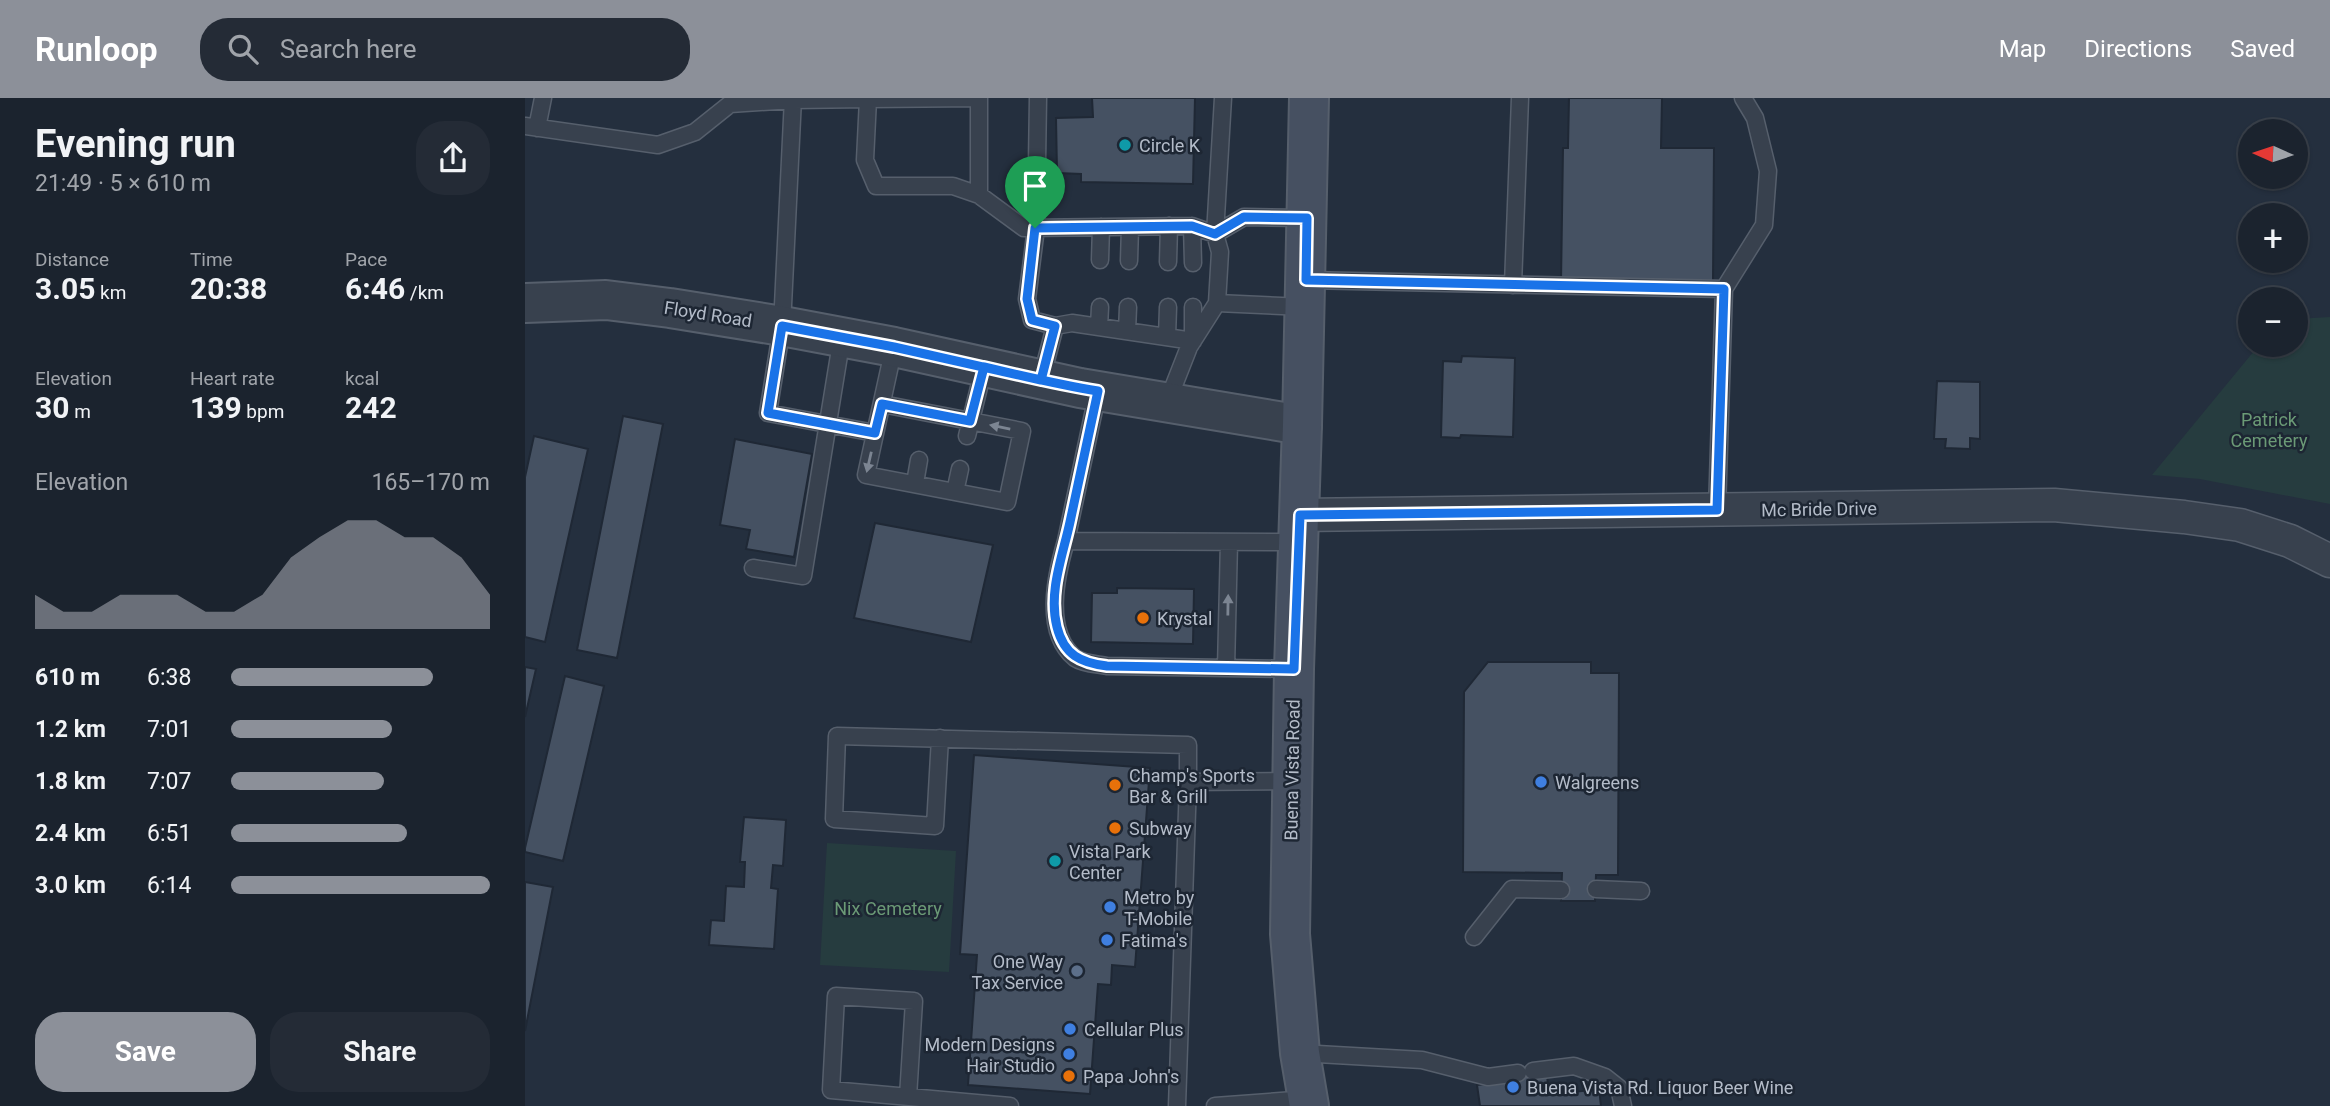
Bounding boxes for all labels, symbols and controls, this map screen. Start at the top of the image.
search box [200,18,690,81]
text: Runloop [35,30,158,69]
icon: search [224,30,262,68]
text: Search here [280,34,416,64]
text: Map [1999,35,2046,63]
text: Directions [2084,35,2192,63]
text: Saved [2230,35,2295,63]
north arrow [2238,119,2308,189]
map controls [2238,119,2308,357]
button: share [416,121,490,195]
text: Evening run [35,122,236,166]
place label: Circle K [1139,135,1201,156]
marker: Circle K [1117,137,1133,153]
pin [1005,156,1065,228]
icon: arrive [1016,167,1054,205]
text: 21:49 · 5 × 610 m [35,170,211,197]
button: + [2238,203,2308,273]
text: Distance [35,248,109,271]
text: Time [190,248,233,271]
text: Pace [345,248,387,271]
text: 3.05 [35,271,95,306]
text: 20:38 [190,271,267,306]
text: 6:46 [345,271,405,306]
text: km [95,281,126,304]
text: /km [405,281,444,304]
button: − [2238,287,2308,357]
street label: Floyd Road [663,297,753,331]
text: Elevation [35,367,112,390]
text: Heart rate [190,367,275,390]
text: kcal [345,367,379,390]
text: 30 [35,390,69,425]
text: 139 [190,390,242,425]
text: 242 [345,390,397,425]
text: m [69,400,91,423]
text: bpm [242,400,284,423]
park label: Patrick Cemetery [2231,409,2308,451]
one-way arrow [989,421,1011,432]
one-way arrow [863,451,874,473]
text: Elevation [35,469,128,496]
text: 165–170 m [371,469,490,496]
street label: Mc Bride Drive [1761,497,1877,521]
one-way arrow [1222,594,1234,616]
place label: Krystal [1157,608,1212,629]
marker: Krystal [1135,610,1151,626]
text: 610 m [35,664,100,691]
text: 6:38 [147,664,191,691]
street label: Buena Vista Road [1280,699,1304,841]
text: 1.2 km [35,716,106,743]
text: 7:01 [147,716,191,743]
place label: Champ's Sports Bar & Grill [1129,765,1255,807]
text: 1.8 km [35,768,106,795]
text: 7:07 [147,768,191,795]
place label: Walgreens [1555,772,1639,793]
marker: Walgreens [1533,774,1549,790]
marker: Champ's Sports Bar & Grill [1107,777,1123,793]
place label: Subway [1129,818,1192,839]
text: 2.4 km [35,820,106,847]
text: 6:51 [147,820,191,847]
marker: Subway [1107,820,1123,836]
place label: Vista Park Center [1069,841,1151,883]
marker: Vista Park Center [1047,853,1063,869]
text: 3.0 km [35,872,106,899]
text: 6:14 [147,872,191,899]
place label: Metro by T-Mobile [1124,887,1195,929]
park label: Nix Cemetery [834,898,942,919]
marker: Metro by T-Mobile [1102,899,1118,915]
place label: Fatima's [1121,930,1187,951]
marker: Fatima's [1099,932,1115,948]
place label: One Way Tax Service [972,951,1063,993]
marker: One Way Tax Service [1069,963,1085,979]
button: Save [35,1012,256,1092]
button: Share [270,1012,490,1092]
place label: Cellular Plus [1084,1019,1184,1040]
marker: Cellular Plus [1062,1021,1078,1037]
place label: Modern Designs Hair Studio [924,1034,1055,1076]
marker: Modern Designs Hair Studio [1061,1046,1077,1062]
place label: Papa John's [1083,1066,1179,1087]
marker: Papa John's [1061,1068,1077,1084]
place label: Buena Vista Rd. Liquor Beer Wine [1527,1077,1793,1098]
marker: Buena Vista Rd. Liquor Beer Wine [1505,1079,1521,1095]

